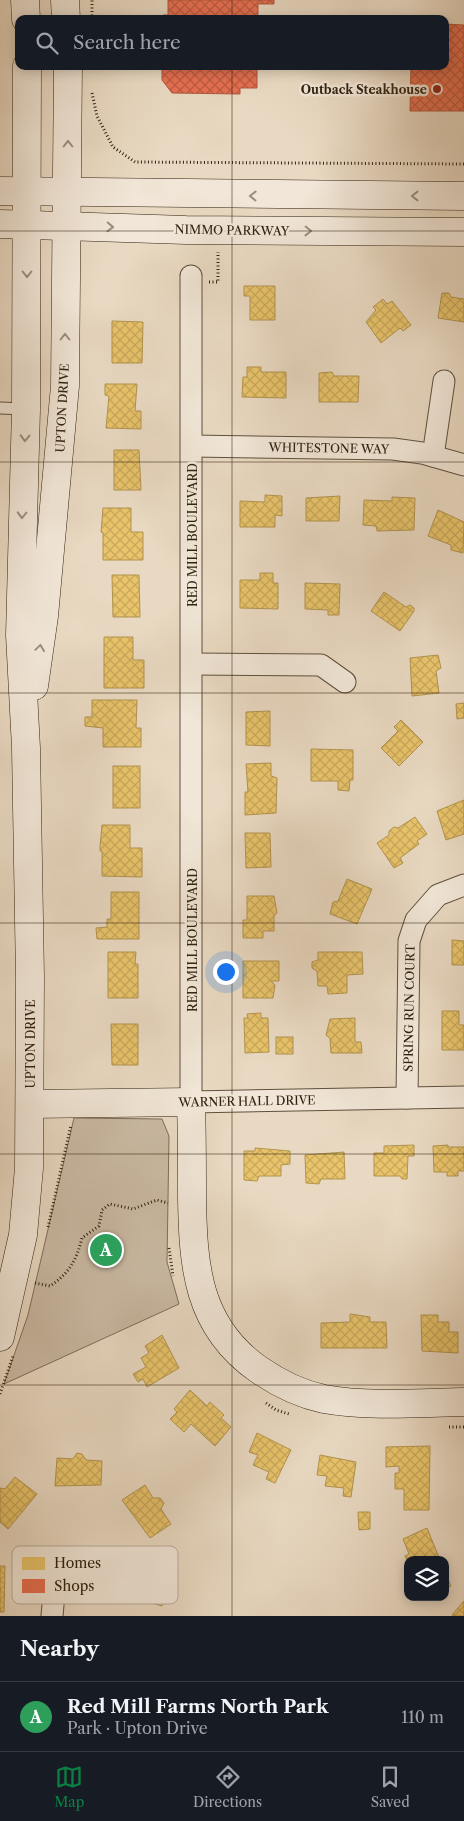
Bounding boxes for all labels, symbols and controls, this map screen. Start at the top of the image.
search box [15,15,449,70]
icon: search [33,29,61,57]
text: Search here [73,31,181,54]
place label: Outback Steakhouse [301,82,427,97]
marker: Outback Steakhouse [431,83,443,95]
one-way arrow [63,140,73,148]
one-way arrow [249,191,256,201]
one-way arrow [411,191,419,201]
one-way arrow [106,222,114,233]
street label: NIMMO PARKWAY [175,222,290,239]
one-way arrow [304,226,312,236]
one-way arrow [21,270,32,278]
one-way arrow [60,333,70,340]
street label: UPTON DRIVE [52,363,72,453]
one-way arrow [20,434,31,442]
street label: WHITESTONE WAY [267,439,390,457]
street label: RED MILL BOULEVARD [185,463,200,607]
one-way arrow [17,512,27,519]
one-way arrow [34,643,45,651]
street label: RED MILL BOULEVARD [185,868,200,1012]
street label: SPRING RUN COURT [400,944,418,1072]
your location [213,959,239,985]
street label: UPTON DRIVE [23,1000,38,1088]
street label: WARNER HALL DRIVE [177,1092,316,1110]
pin: A [90,1231,122,1269]
legend [12,1546,178,1604]
text: Homes [54,1554,101,1572]
map controls [404,1556,449,1601]
button: layers [404,1556,449,1601]
text: Shops [54,1577,94,1595]
text: Nearby [20,1636,99,1661]
text: Red Mill Farms North Park [67,1695,329,1718]
text: A [30,1707,42,1727]
text: 110 m [401,1707,444,1727]
text: Park · Upton Drive [67,1718,208,1738]
tab: Map [54,1763,84,1811]
tab: Directions [193,1763,262,1811]
tab: Saved [371,1763,410,1811]

